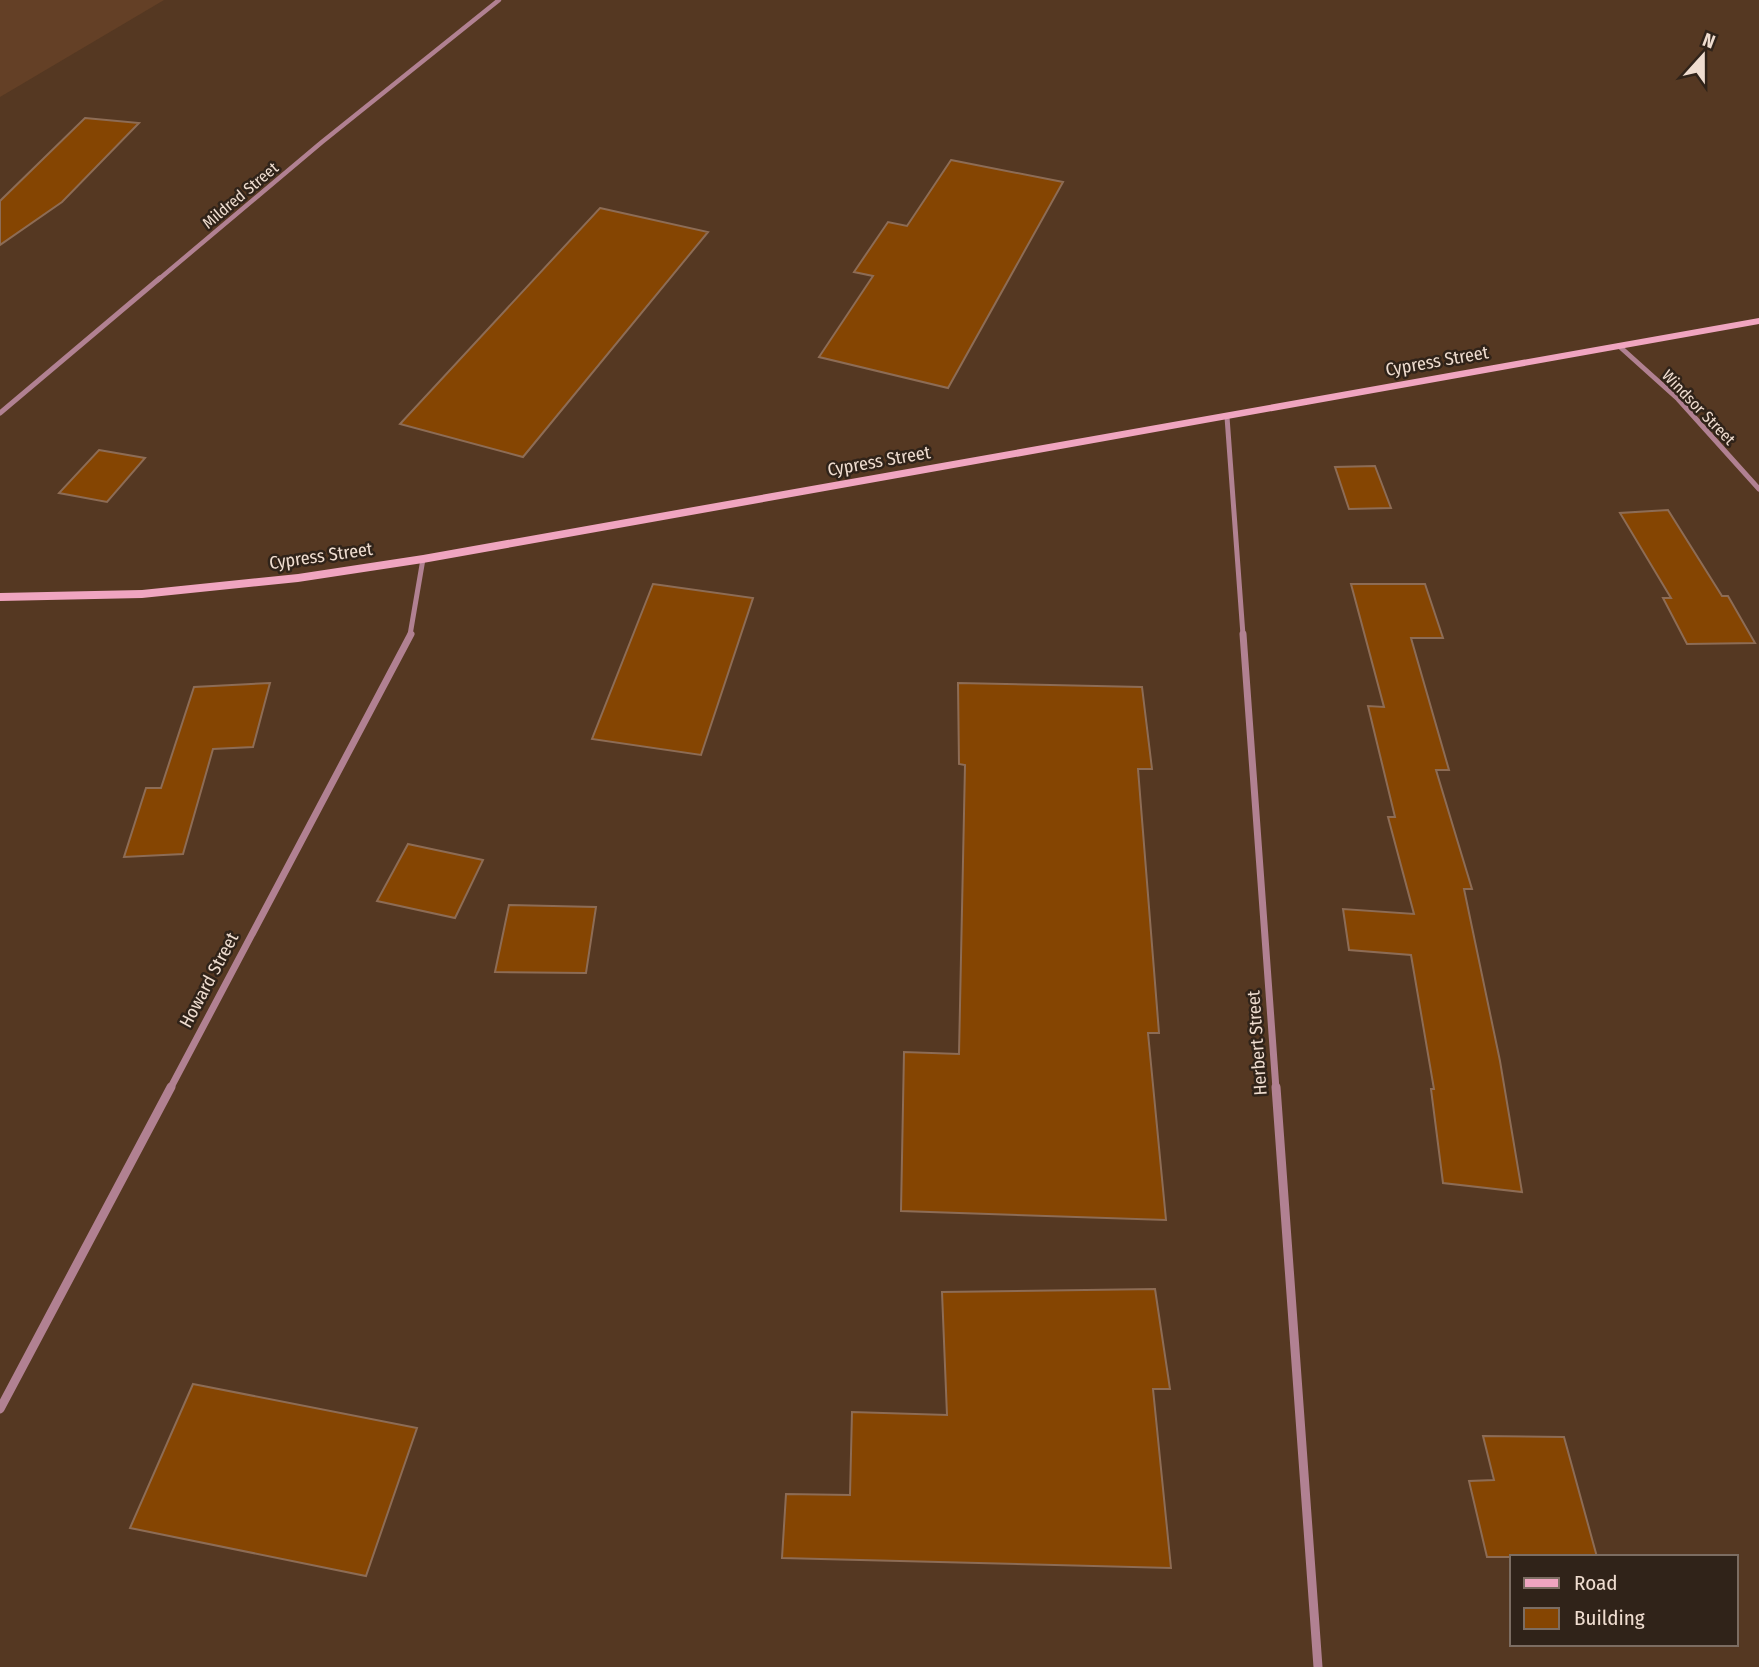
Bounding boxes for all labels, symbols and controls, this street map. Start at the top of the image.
north arrow [1668,21,1738,91]
text: N [1699,28,1718,53]
street label: Mildred Street [199,158,283,233]
street label: Cypress Street [1384,341,1490,381]
street label: Windsor Street [1658,366,1740,449]
street label: Cypress Street [826,441,932,481]
street label: Cypress Street [268,538,374,574]
street label: Howard Street [175,929,243,1031]
street label: Herbert Street [1242,990,1272,1096]
legend [1510,1555,1738,1646]
text: Road [1574,1570,1618,1596]
text: Building [1574,1605,1645,1631]

